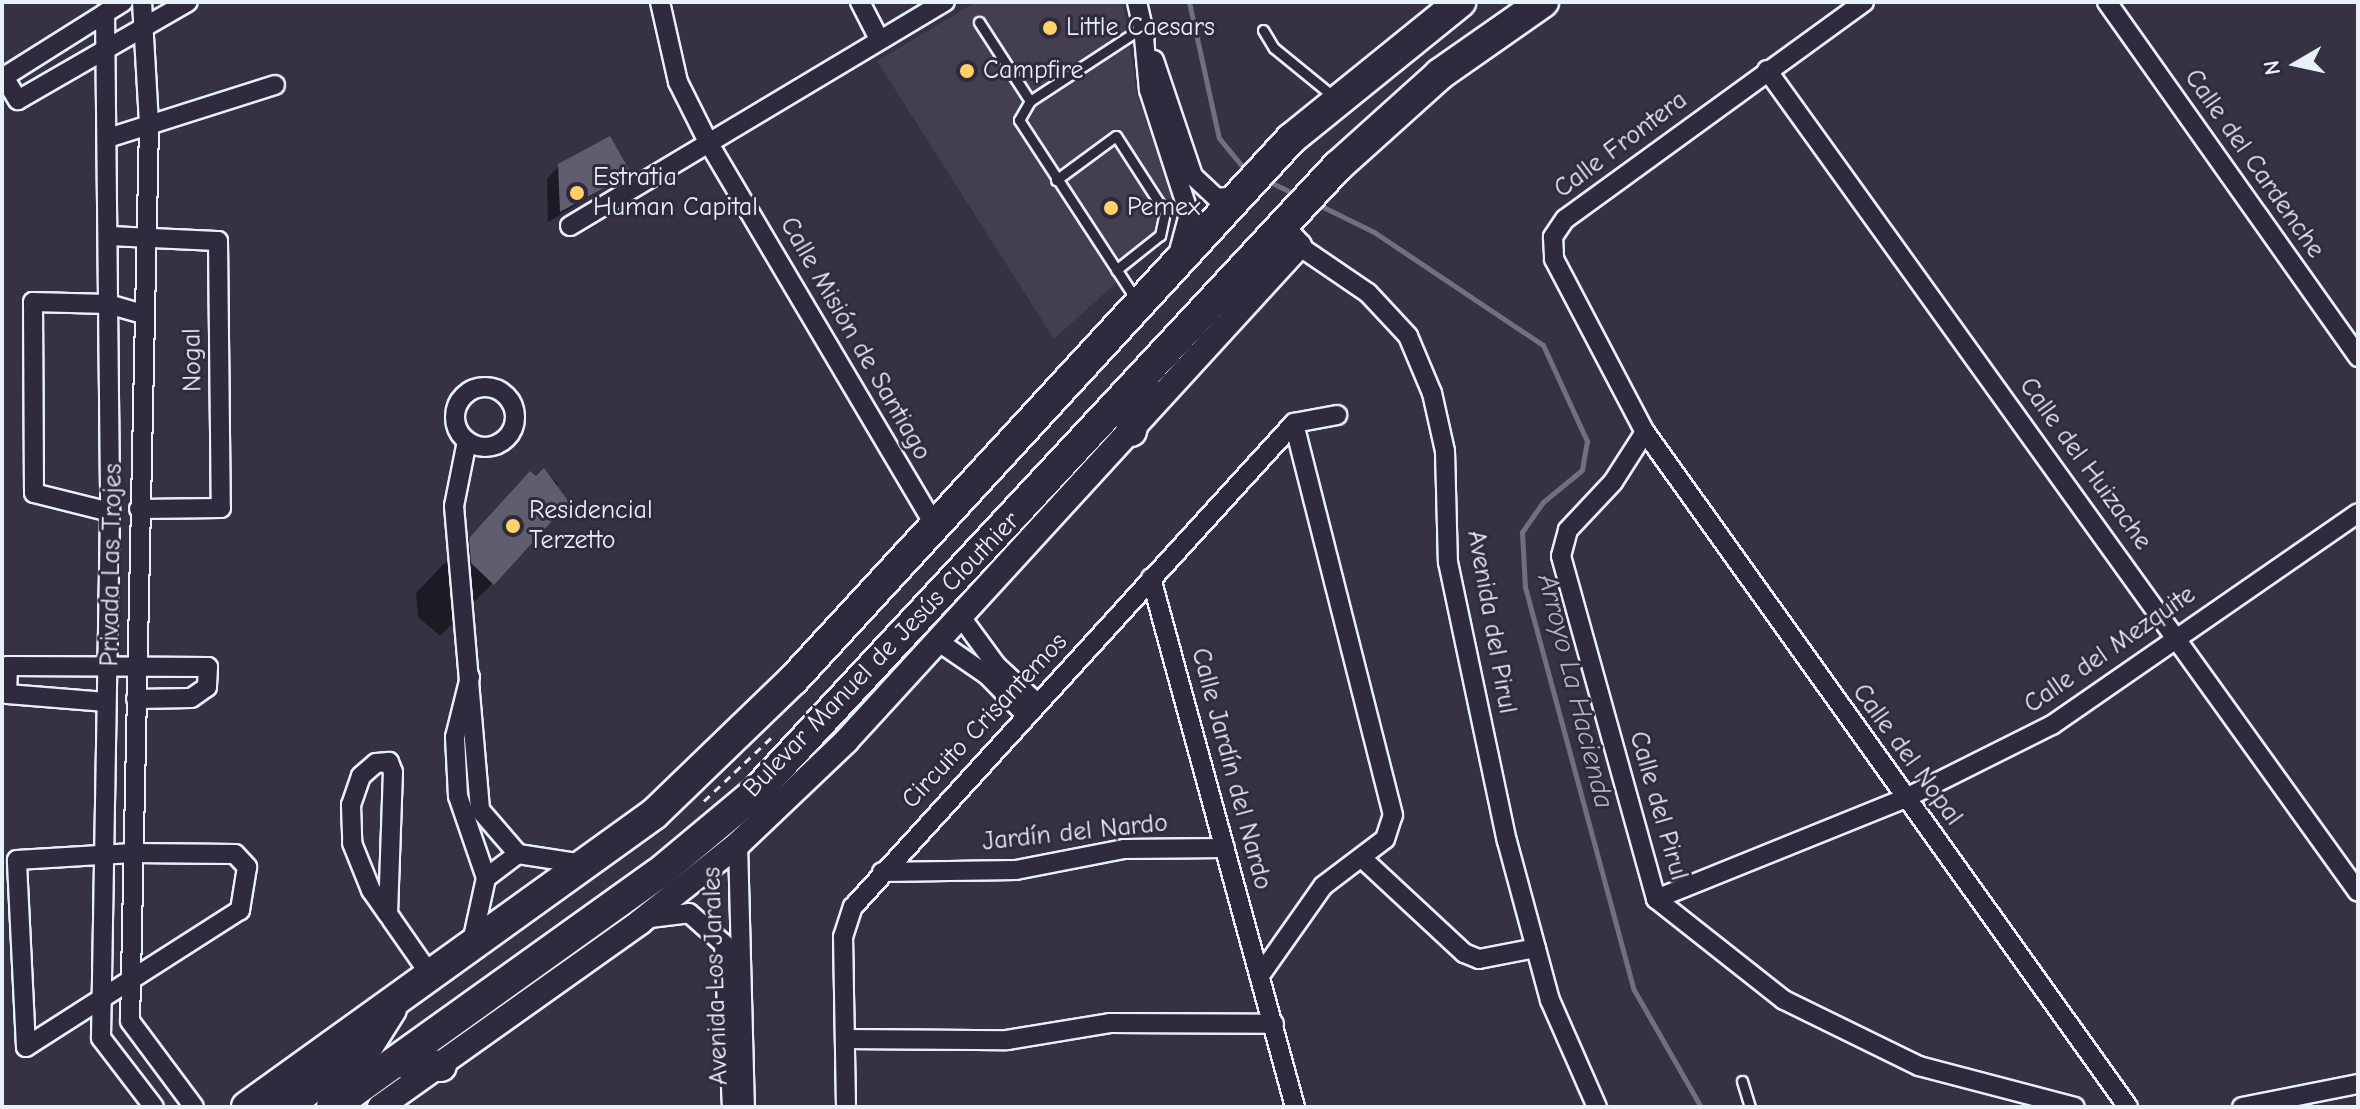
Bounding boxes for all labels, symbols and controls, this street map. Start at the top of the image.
place label: Little Caesars [1066,12,1215,44]
marker: Little Caesars [1041,19,1059,37]
north arrow [2256,24,2336,104]
place label: Campfire [983,55,1084,87]
text: N [2258,59,2286,77]
marker: Campfire [958,62,976,80]
street label: Calle del Cardenche [2177,64,2331,264]
street label: Calle Frontera [1548,85,1694,205]
place label: Estratia Human Capital [593,162,758,224]
marker: Estratia Human Capital [568,184,586,202]
place label: Pemex [1127,192,1200,224]
marker: Pemex [1102,199,1120,217]
street label: Calle Misión de Santiago [773,212,937,466]
street label: Nogal [177,328,209,392]
street label: Calle del Huizache [2012,372,2158,556]
street label: Privada Las Trojes [95,463,129,667]
place label: Residencial Terzetto [529,495,653,556]
street label: Bulevar Manuel de Jesús Clouthier [737,506,1027,804]
marker: Residencial Terzetto [504,517,522,535]
street label: Avenida del Pirul [1460,528,1522,716]
water label: Arroyo La Hacienda [1531,570,1621,812]
street label: Calle del Mezquite [2019,579,2201,721]
street label: Circuito Crisantemos [896,627,1074,815]
street label: Calle Jardín del Nardo [1184,645,1278,893]
street label: Calle del Nopal [1845,678,1969,832]
street label: Calle del Pirul [1622,728,1694,884]
street label: Jardín del Nardo [981,808,1169,858]
street label: Avenida Los Jarales [697,866,735,1086]

